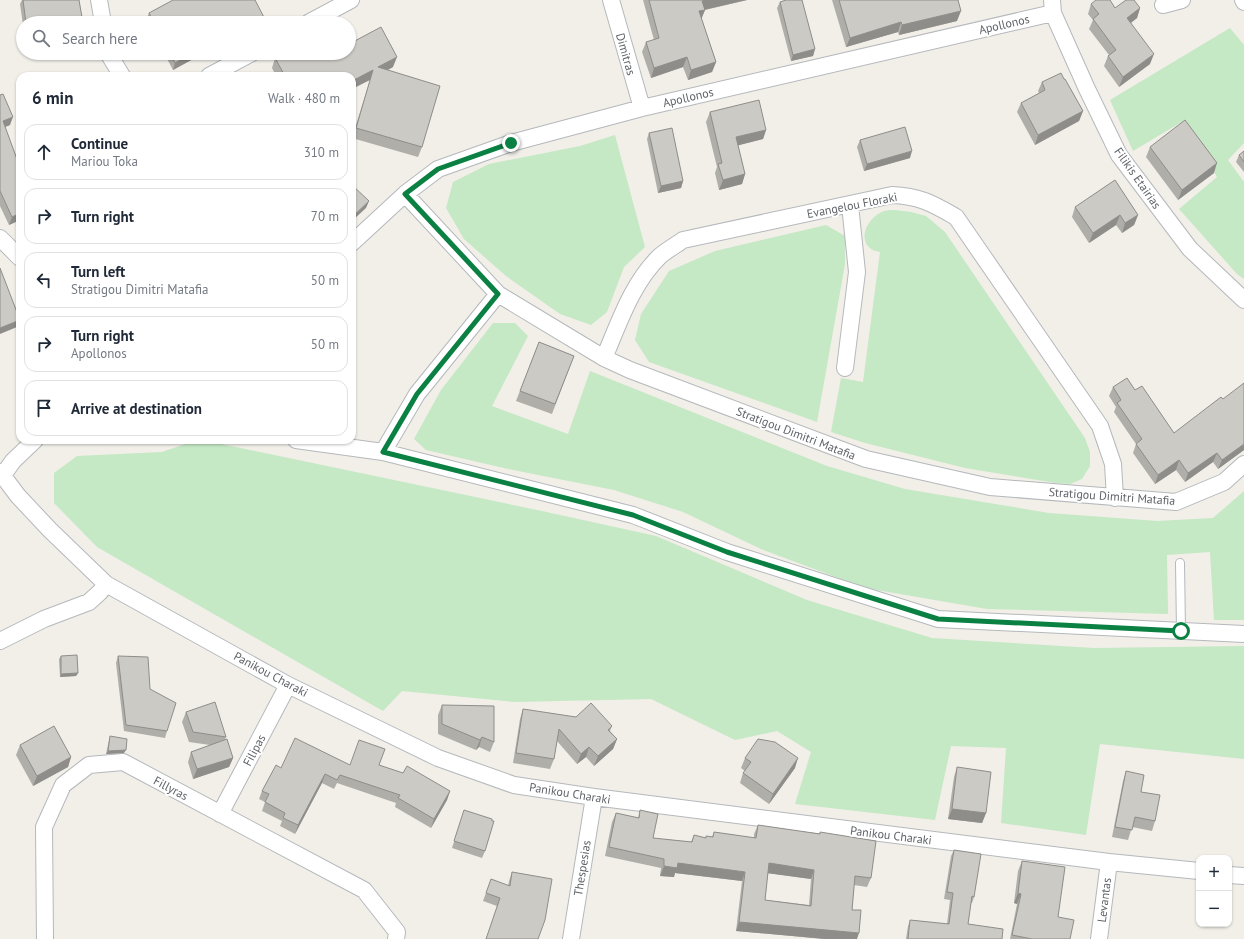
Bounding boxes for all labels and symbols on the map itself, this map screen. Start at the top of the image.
street label: Apollonos [977,11,1031,37]
street label: Dimitras [613,31,639,77]
street label: Apollonos [661,84,715,110]
route end [502,134,520,152]
street label: Filikis Etairias [1111,144,1165,212]
street label: Evangelou Floraki [805,189,899,221]
street label: Stratigou Dimitri Matafia [734,403,858,463]
street label: Stratigou Dimitri Matafia [1048,484,1176,508]
route start [1172,622,1190,640]
street label: Panikou Charaki [231,648,311,700]
street label: Filipas [239,732,269,768]
street label: Fillyras [151,773,191,803]
street label: Panikou Charaki [528,779,612,807]
street label: Panikou Charaki [849,823,933,847]
street label: Thespesias [570,839,594,897]
street label: Levantas [1094,877,1114,923]

